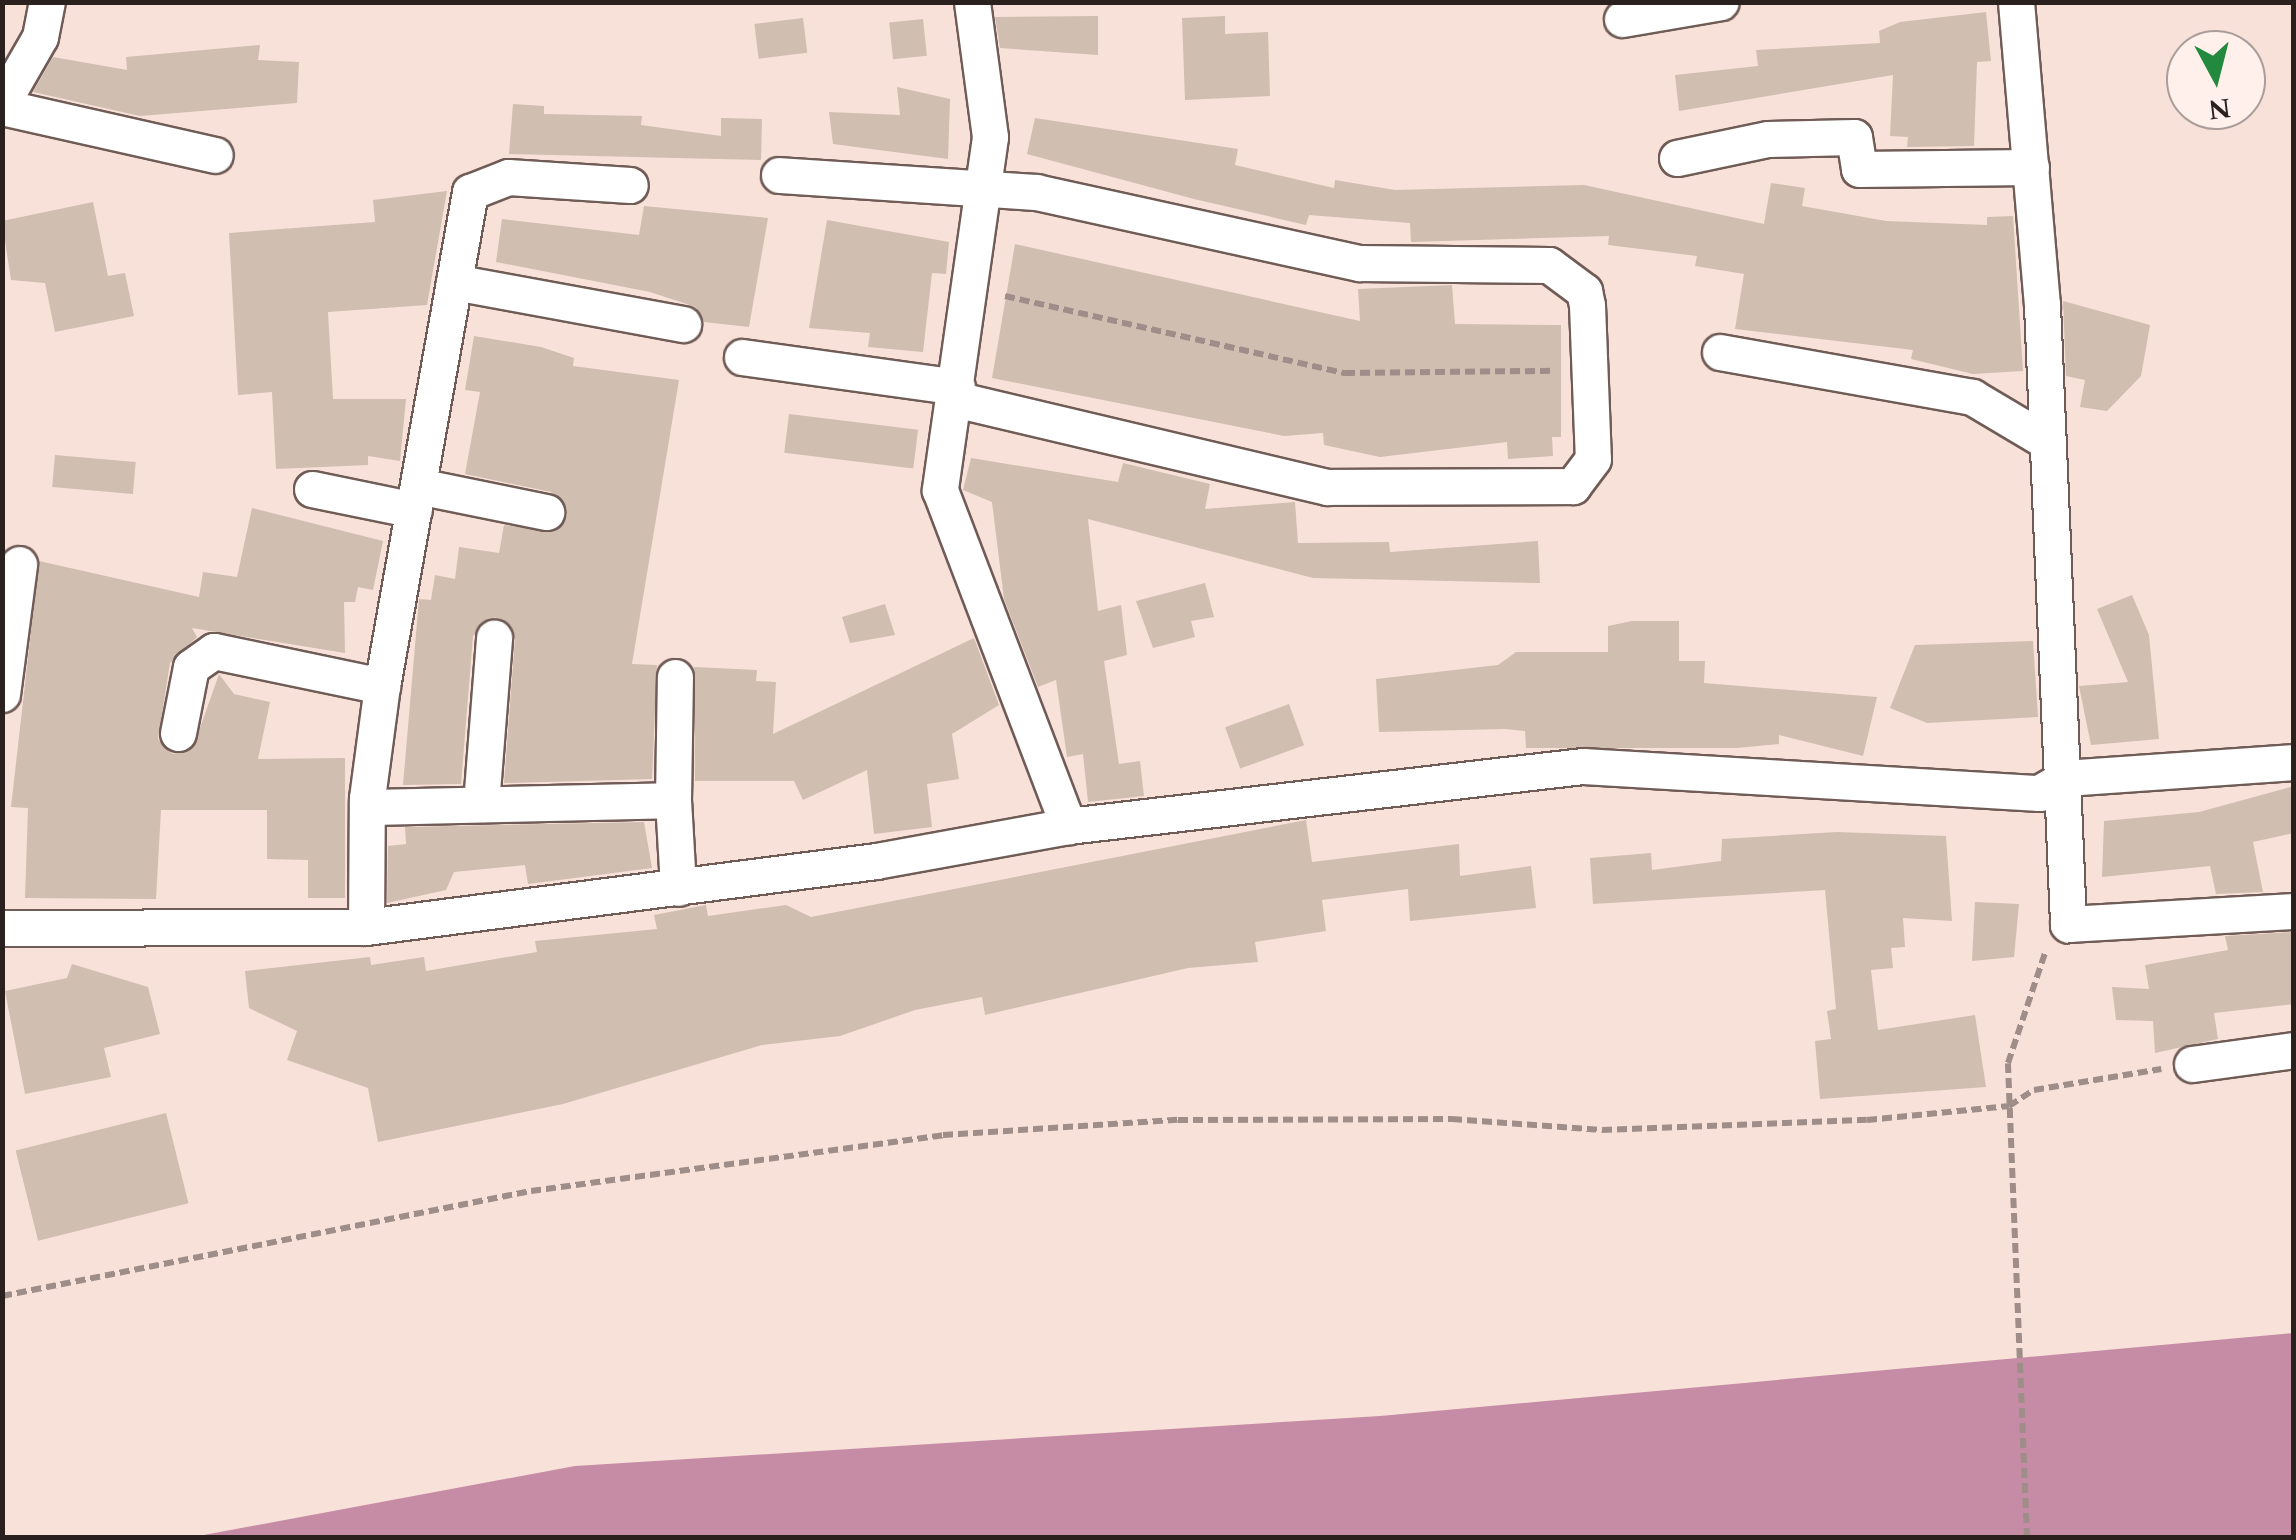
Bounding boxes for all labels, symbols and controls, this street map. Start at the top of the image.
north arrow [2166,30,2266,130]
text: N [2206,86,2233,131]

